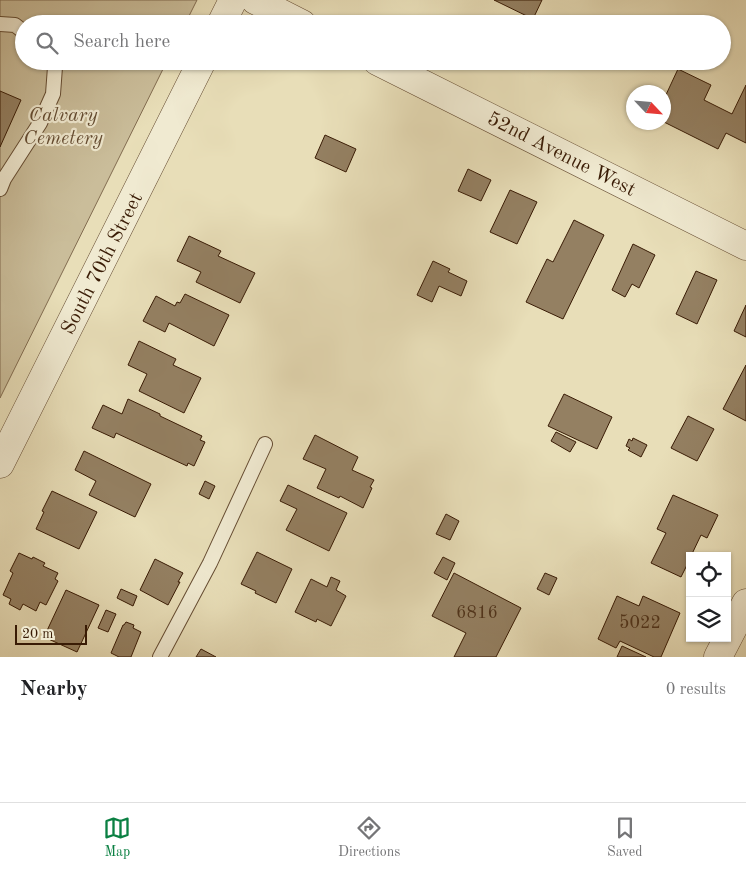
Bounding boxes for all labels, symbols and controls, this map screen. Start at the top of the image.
search box [15,15,731,70]
icon: search [33,29,61,57]
text: Search here [73,33,170,52]
north arrow [626,85,671,130]
park label: Calvary Cemetery [23,106,103,149]
street label: 52nd Avenue West [484,109,638,201]
street label: South 70th Street [58,190,147,338]
map controls [686,552,731,642]
button: locate [686,552,731,597]
button: layers [686,597,731,642]
house number: 6816 [456,604,498,622]
house number: 5022 [619,614,661,632]
scale bar [15,622,88,645]
text: 20 m [22,627,53,641]
text: Nearby [20,679,88,700]
text: 0 results [666,682,726,698]
tab: Map [103,814,131,861]
tab: Directions [338,814,400,861]
tab: Saved [607,814,643,861]

